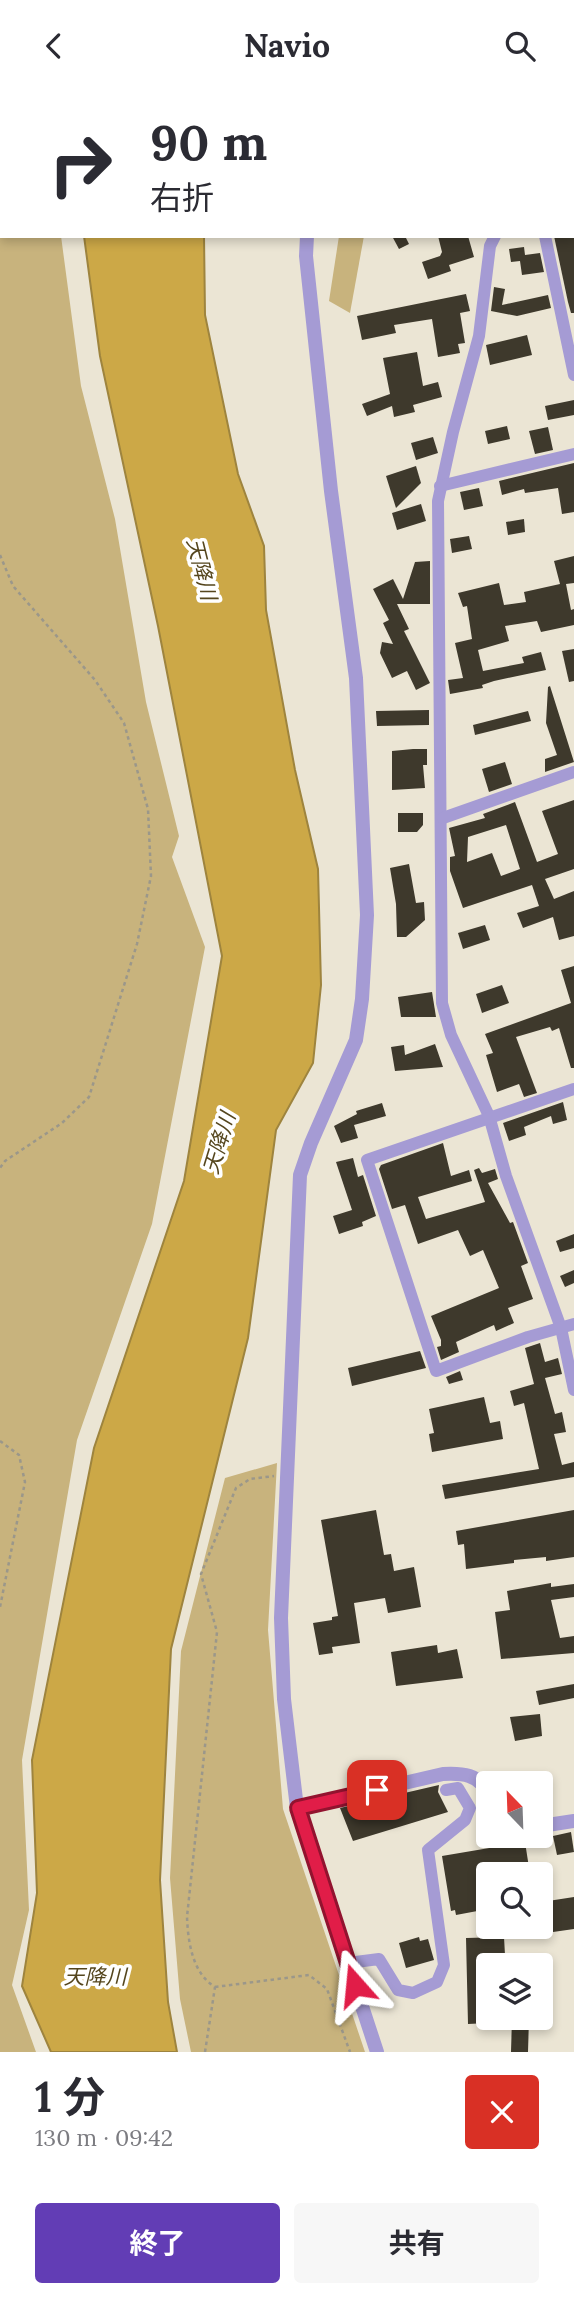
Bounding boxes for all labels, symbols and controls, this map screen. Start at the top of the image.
text: Navio [244,25,330,66]
icon: back [35,27,73,65]
icon: search [501,27,539,65]
text: 90 m [150,111,267,173]
icon: right [35,119,126,210]
text: 右折 [150,177,214,218]
water label: 天降川 [181,535,223,605]
water label: 天降川 [197,1107,242,1177]
pin [347,1760,407,1820]
icon: arrive [358,1771,396,1809]
north arrow [476,1771,553,1848]
map controls [476,1771,553,2030]
button: search [476,1862,553,1939]
position arrow [318,1948,392,2022]
button: layers [476,1953,553,2030]
water label: 天降川 [64,1963,128,1990]
text: 1 分 [35,2070,105,2124]
button: close [465,2075,539,2149]
text: 130 m · 09:42 [35,2123,173,2152]
button: 終了 [35,2203,280,2283]
button: 共有 [294,2203,539,2283]

